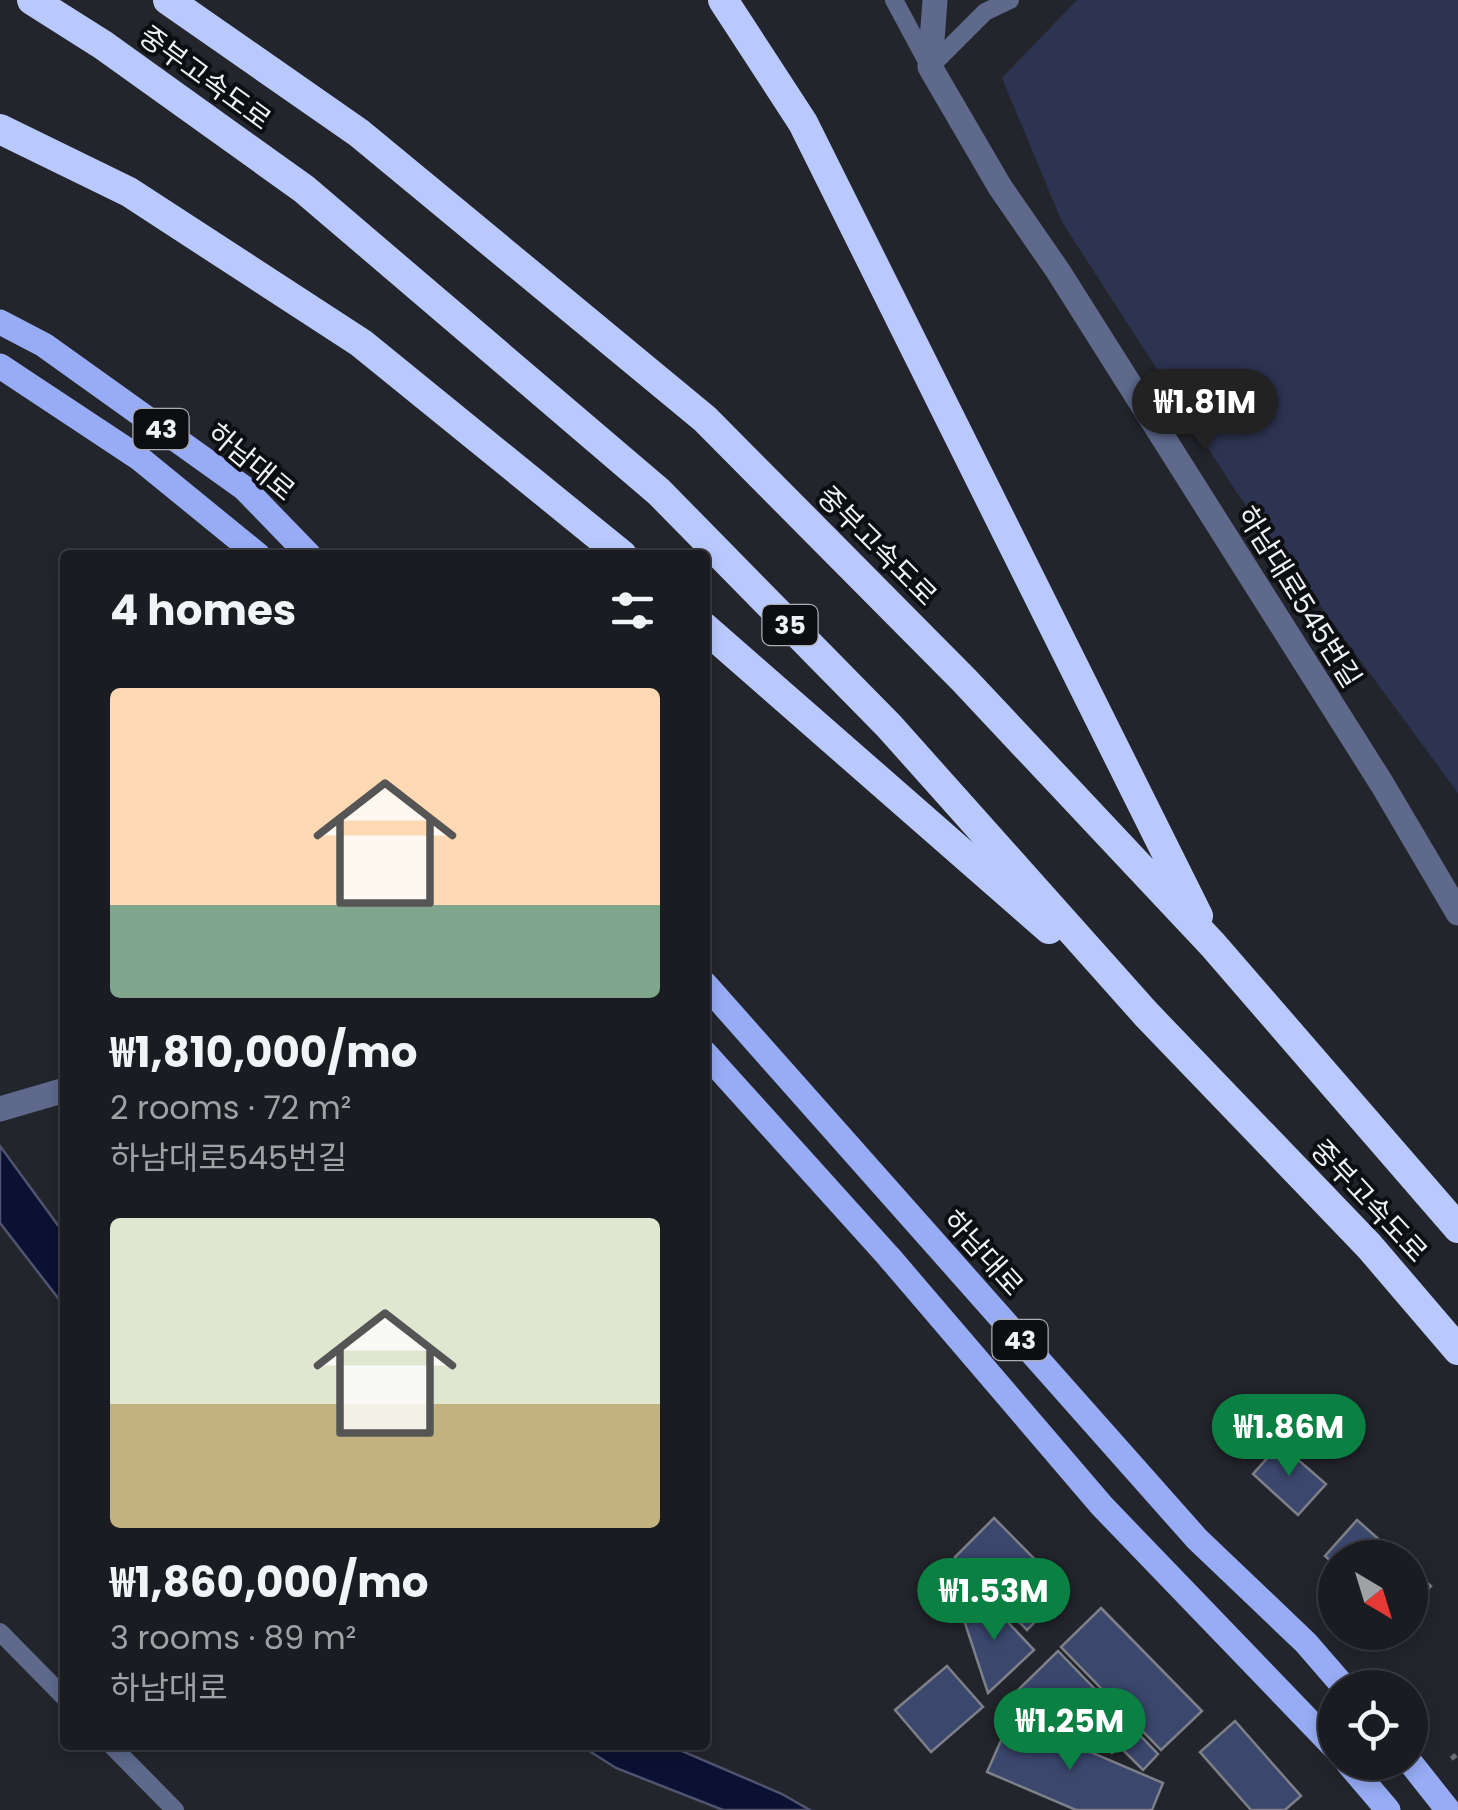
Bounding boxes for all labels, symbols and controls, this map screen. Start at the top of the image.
street label: 중부고속도로 [131,17,279,139]
pin: ₩1.81M [1124,369,1286,454]
text: ₩1.81M [1154,379,1256,424]
road number: 43 [134,409,188,449]
street label: 하남대로 [199,414,303,510]
street label: 중부고속도로 [809,478,945,614]
street label: 하남대로545번길 [1228,499,1370,695]
text: 4 homes [110,581,296,640]
icon: filters [605,583,660,638]
road number: 35 [762,605,818,645]
icon: home [295,753,475,933]
text: ₩1,810,000/mo [110,1023,417,1082]
text: 2 rooms · 72 m² [110,1085,351,1130]
street label: 중부고속도로 [1302,1131,1436,1271]
text: 하남대로545번길 [110,1135,347,1180]
street label: 하남대로 [934,1202,1032,1304]
icon: home [295,1283,475,1463]
road number: 43 [992,1320,1048,1360]
pin: ₩1.86M [1208,1394,1370,1479]
text: ₩1.86M [1234,1404,1344,1449]
north arrow [1318,1540,1428,1650]
map controls [1318,1540,1428,1780]
text: ₩1,860,000/mo [110,1553,428,1612]
pin: ₩1.53M [913,1558,1075,1643]
text: ₩1.53M [939,1568,1049,1613]
text: 3 rooms · 89 m² [110,1615,356,1660]
text: 하남대로 [110,1665,228,1710]
button: locate [1318,1670,1428,1780]
pin: ₩1.25M [989,1688,1151,1773]
text: ₩1.25M [1016,1698,1124,1743]

